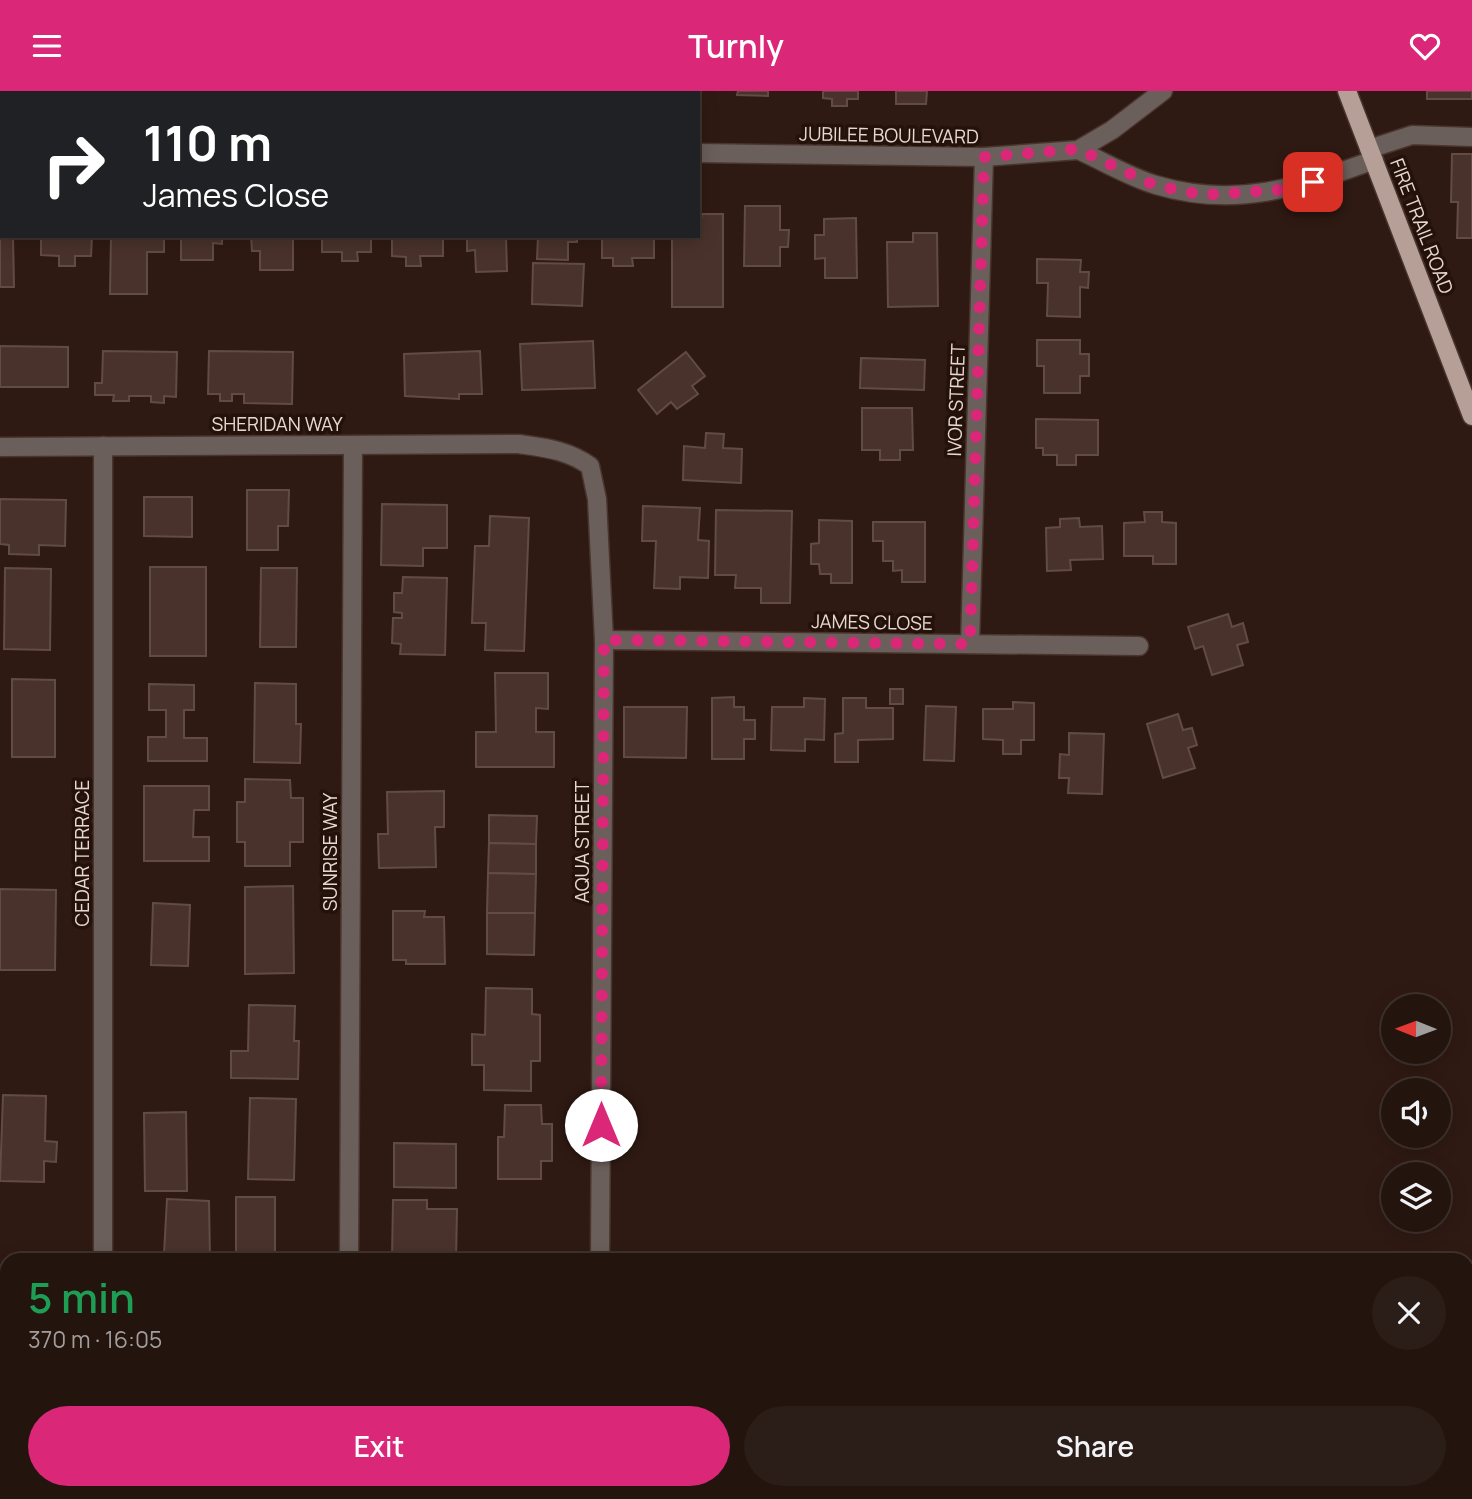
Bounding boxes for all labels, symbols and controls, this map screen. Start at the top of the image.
text: Turnly [688,24,784,68]
icon: menu [28,27,66,65]
icon: heart [1406,27,1444,65]
text: 110 m [143,109,272,176]
icon: right [28,119,119,210]
street label: JUBILEE BOULEVARD [799,120,979,150]
pin [1283,152,1343,212]
street label: FIRE TRAIL ROAD [1384,155,1460,297]
icon: arrive [1294,163,1332,201]
text: James Close [143,173,329,217]
street label: IVOR STREET [941,342,971,457]
street label: SHERIDAN WAY [211,411,343,437]
street label: JAMES CLOSE [811,608,933,636]
street label: CEDAR TERRACE [69,780,95,926]
street label: AQUA STREET [569,780,595,903]
street label: SUNRISE WAY [317,792,343,911]
north arrow [1381,994,1451,1064]
map controls [1381,994,1451,1232]
button: sound [1381,1078,1451,1148]
position arrow [564,1088,638,1162]
button: layers [1381,1162,1451,1232]
text: 5 min [28,1268,135,1326]
button: close [1372,1276,1446,1350]
text: 370 m · 16:05 [28,1323,162,1355]
button: Exit [28,1406,730,1486]
button: Share [744,1406,1446,1486]

